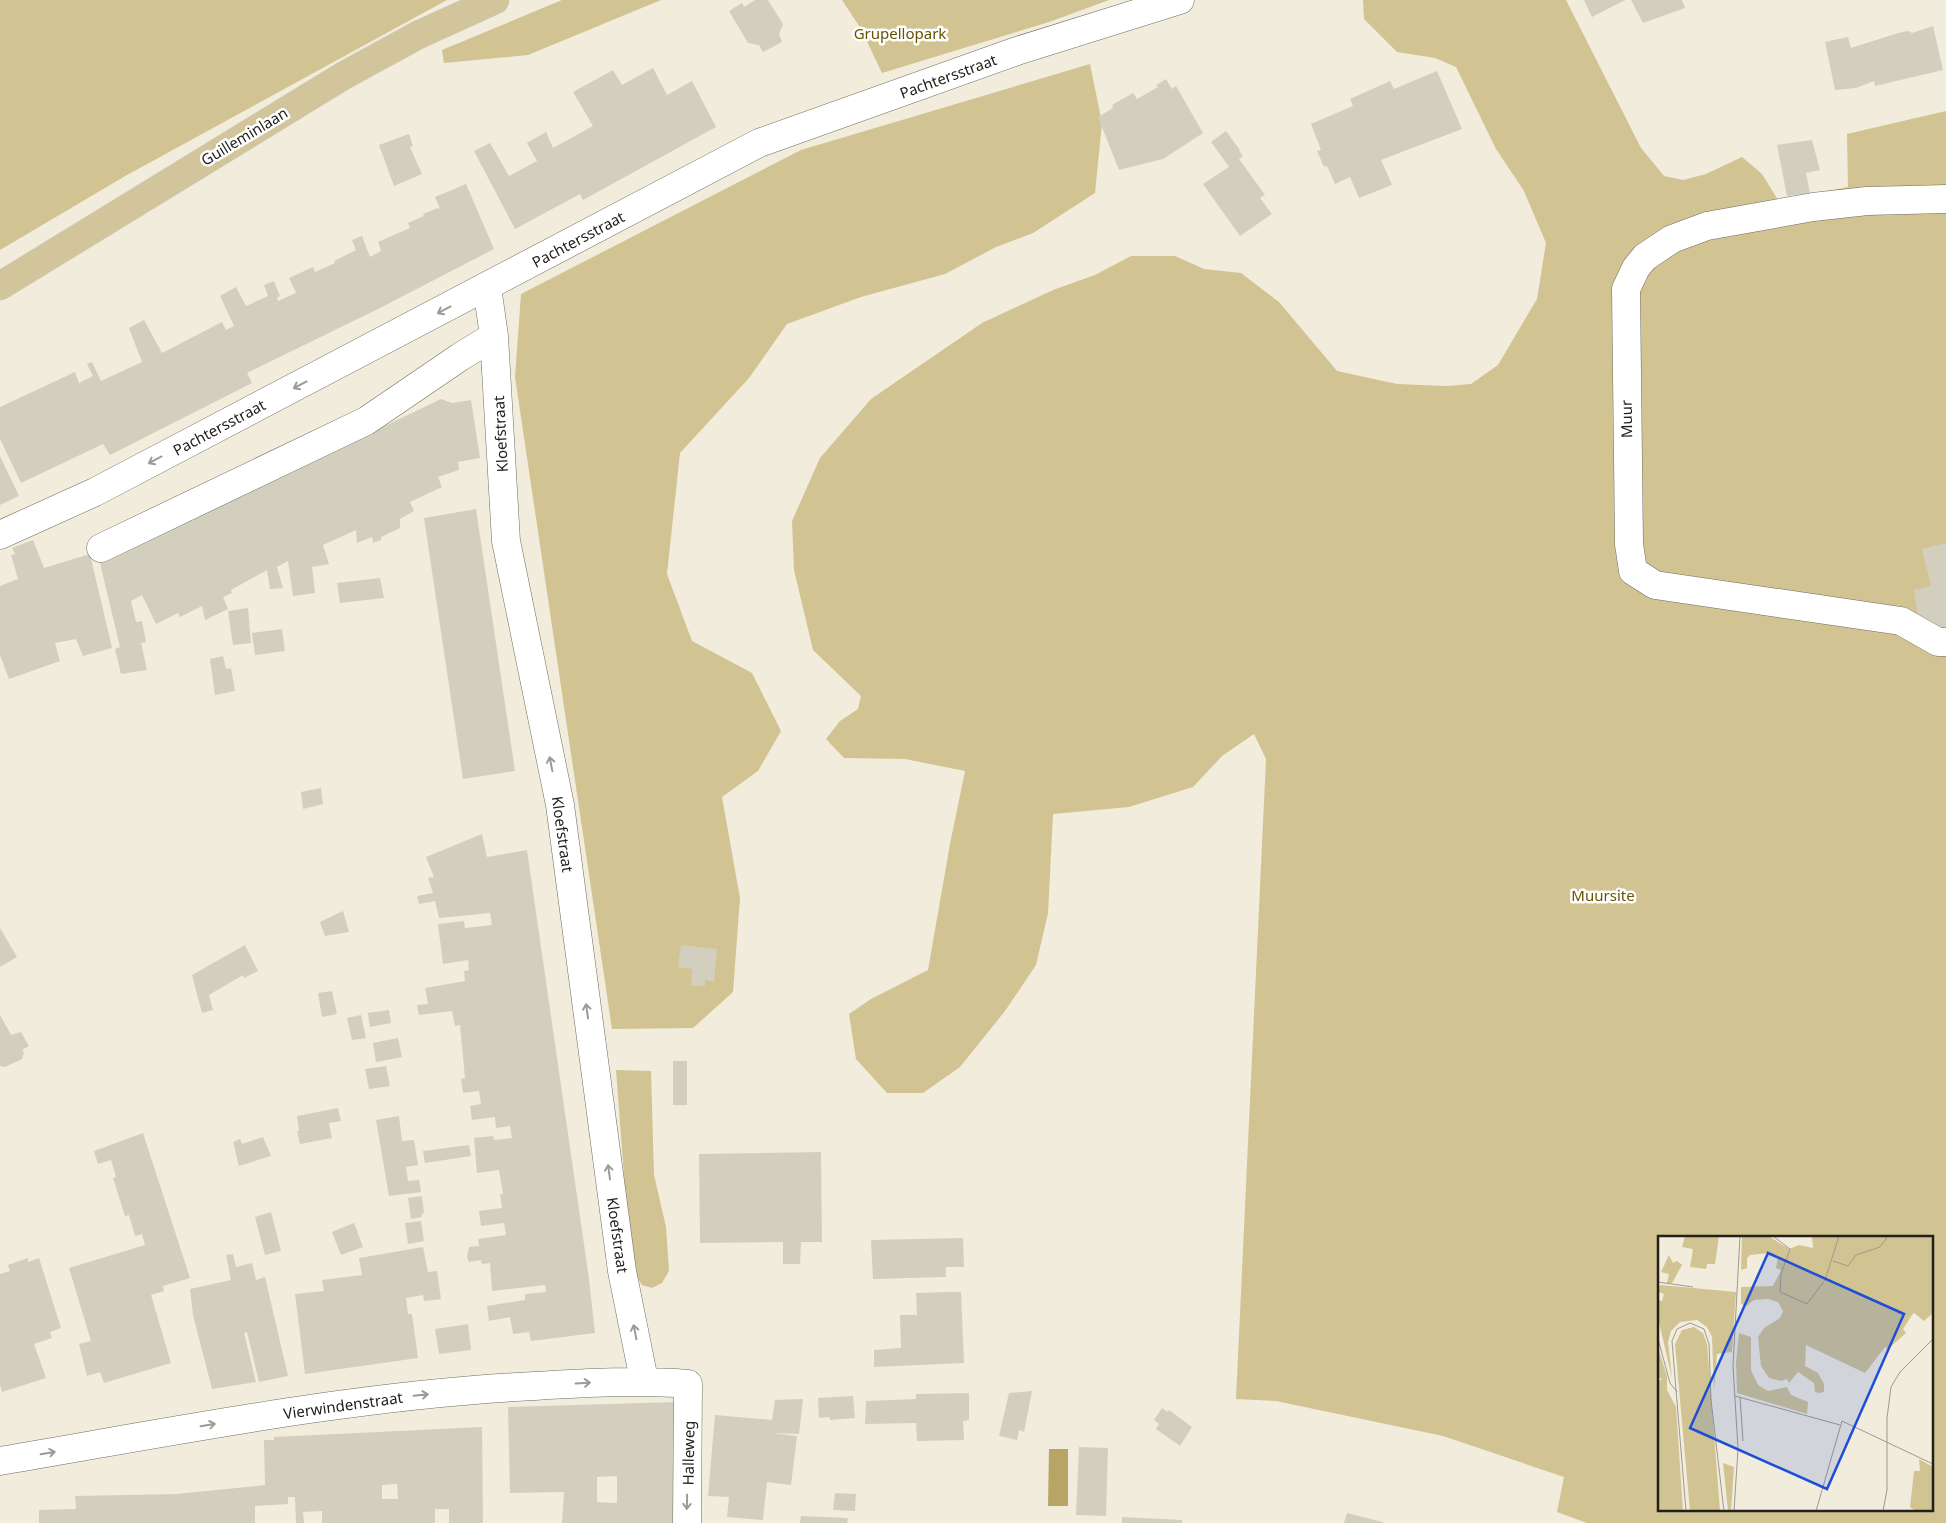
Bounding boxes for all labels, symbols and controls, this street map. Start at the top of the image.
park label: Grupellopark [854,23,946,43]
street label: Pachtersstraat [897,49,1000,103]
street label: Guilleminlaan [197,102,291,170]
street label: Pachtersstraat [528,206,628,272]
one-way arrow [436,305,451,315]
one-way arrow [292,380,307,390]
street label: Pachtersstraat [169,394,269,460]
street label: Kloefstraat [488,395,512,473]
street label: Muur [1616,400,1636,438]
one-way arrow [148,455,163,465]
one-way arrow [546,756,556,772]
street label: Kloefstraat [548,795,578,874]
park label: Muursite [1571,885,1635,905]
one-way arrow [582,1003,592,1019]
one-way arrow [604,1164,614,1180]
street label: Kloefstraat [603,1196,633,1275]
inset map [1658,1236,1934,1510]
one-way arrow [630,1325,640,1341]
one-way arrow [575,1379,591,1388]
street label: Vierwindenstraat [282,1387,404,1423]
one-way arrow [413,1390,429,1400]
one-way arrow [200,1419,216,1429]
street label: Halleweg [677,1420,699,1486]
one-way arrow [40,1447,56,1457]
one-way arrow [682,1494,692,1510]

